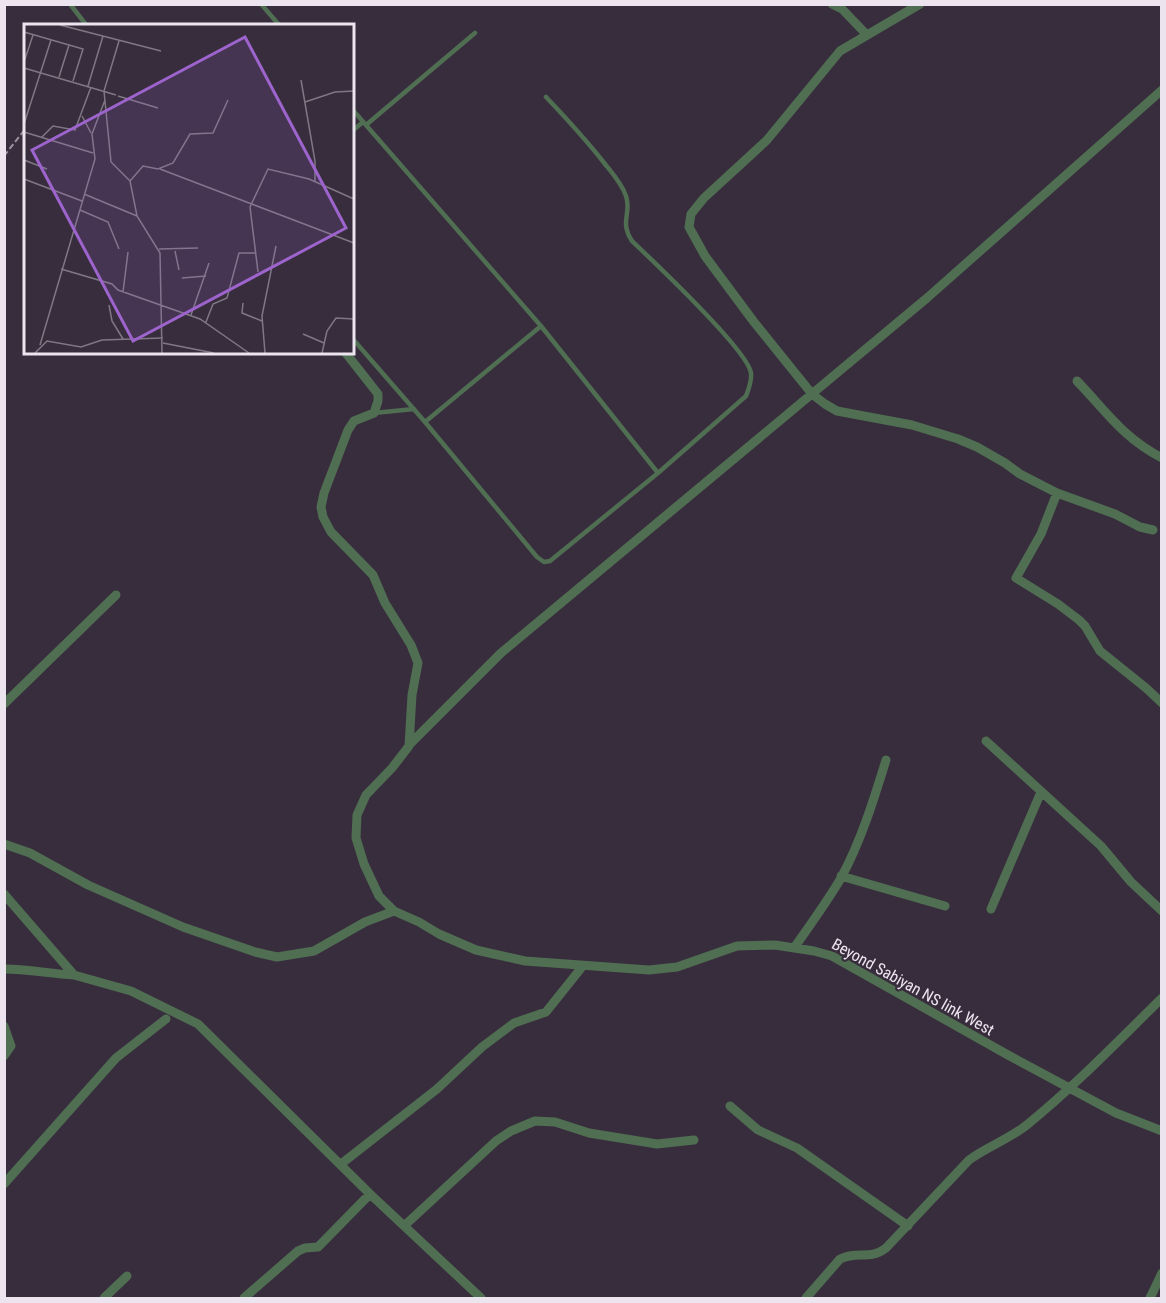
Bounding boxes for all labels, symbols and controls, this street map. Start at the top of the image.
inset map [24,24,354,354]
street label: Beyond Sabiyan NS link West [829,934,998,1040]

